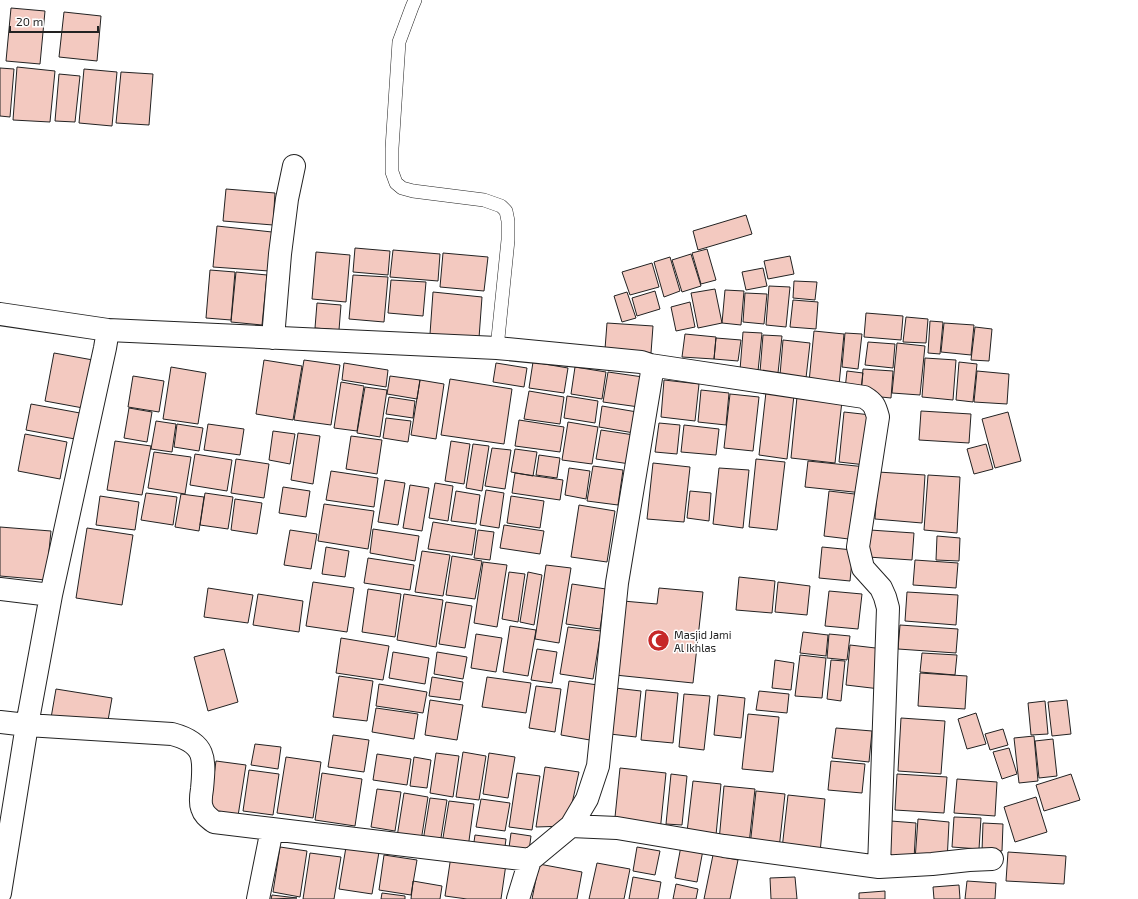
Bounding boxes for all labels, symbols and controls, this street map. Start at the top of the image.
scale bar [10,8,98,34]
text: 20 m [16,14,43,28]
mosque icon: Masjid Jami Al Ikhlas [645,627,671,653]
place label: Masjid Jami Al Ikhlas [674,628,731,654]

